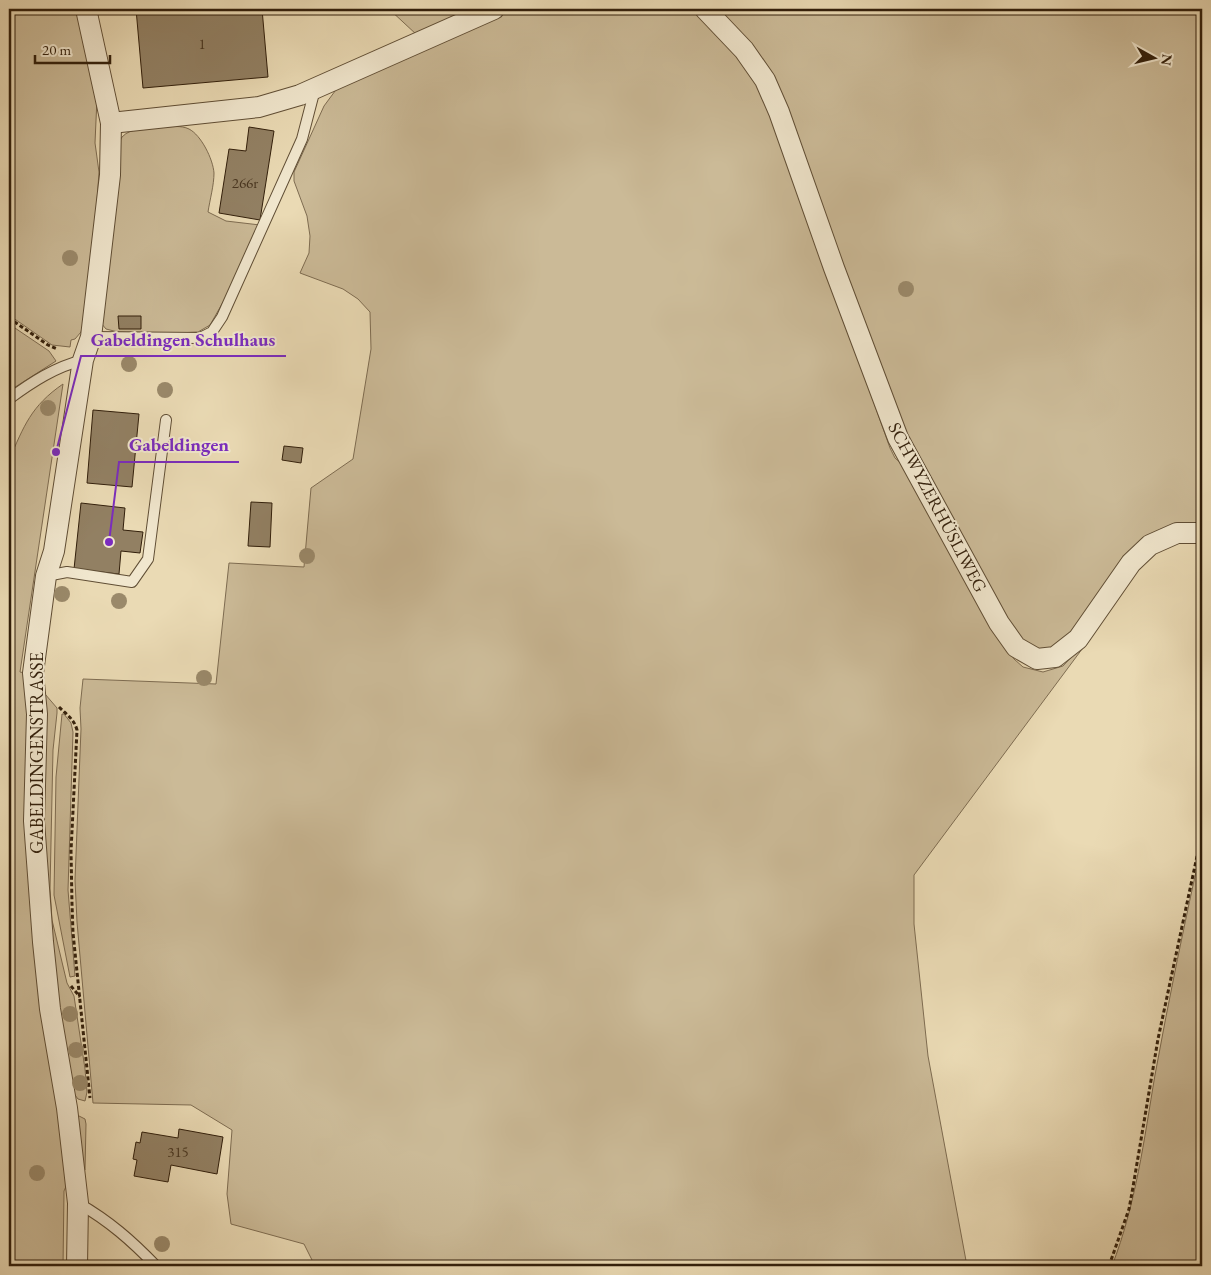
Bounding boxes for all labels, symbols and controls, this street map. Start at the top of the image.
scale bar [35,32,110,64]
north arrow [1128,32,1178,82]
house number: 1 [198,34,206,53]
text: 20 m [42,40,71,59]
text: N [1157,53,1177,67]
house number: 266r [232,173,258,192]
callout: Gabeldingen Schulhaus [81,322,286,356]
text: Gabeldingen Schulhaus [91,327,276,352]
street label: SCHWYZERHÜSLIWEG [883,418,993,596]
callout: Gabeldingen [119,428,239,462]
text: Gabeldingen [129,432,229,457]
street label: GABELDINGENSTRASSE [25,652,48,854]
house number: 315 [167,1142,189,1161]

